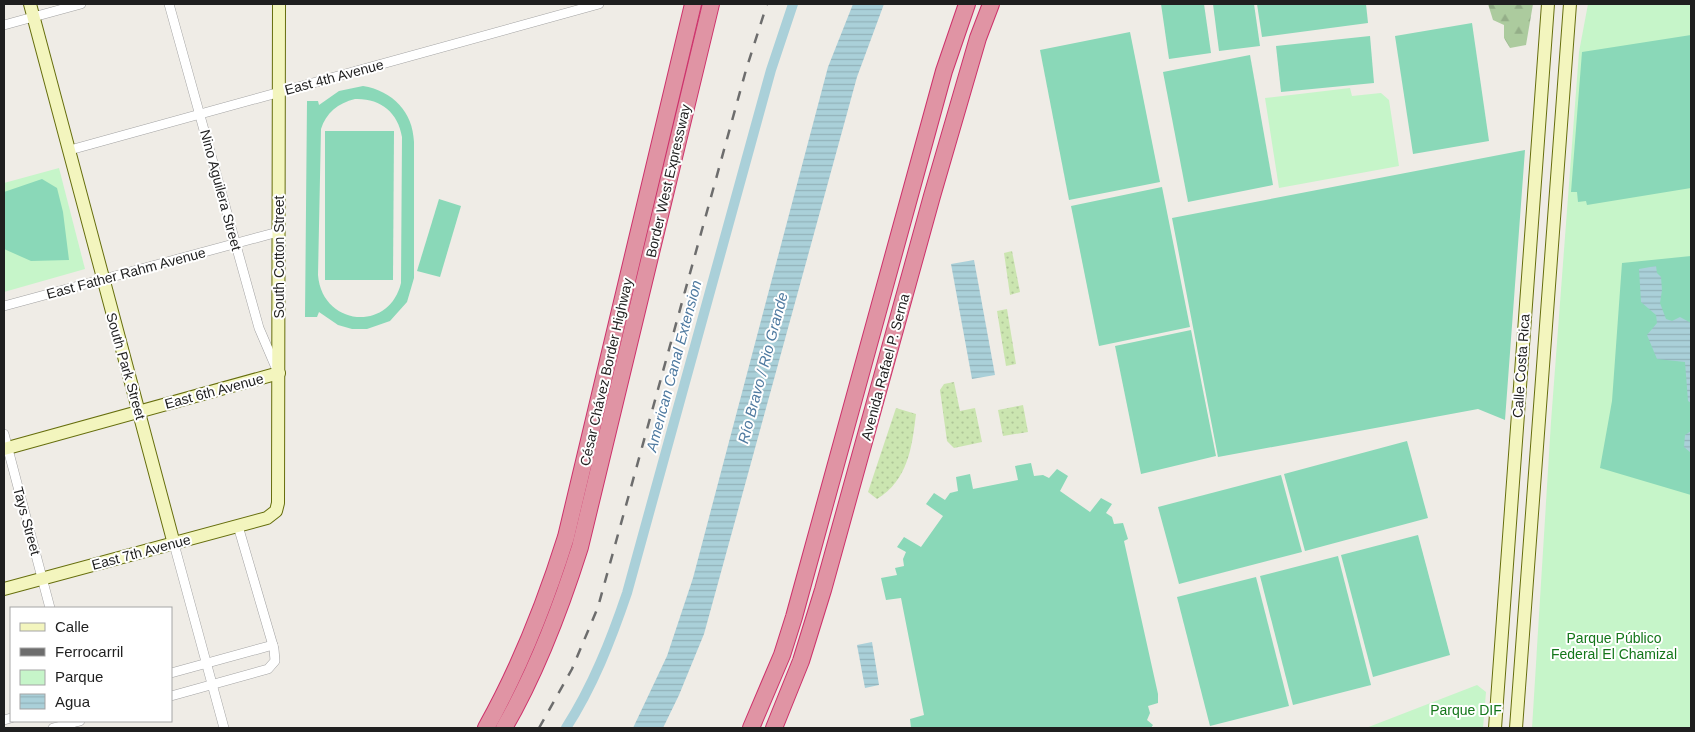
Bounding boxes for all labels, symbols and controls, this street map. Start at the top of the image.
street label: East 4th Avenue [283,56,385,98]
street label: Border West Expressway [643,103,693,259]
street label: Nino Aguilera Street [197,128,245,252]
street label: South Cotton Street [271,195,287,318]
street label: East Father Rahm Avenue [45,244,207,302]
street label: César Chávez Border Highway [577,277,635,467]
water label: American Canal Extension [642,278,705,454]
water label: Río Bravo / Rio Grande [734,290,791,445]
street label: Avenida Rafael P. Serna [858,292,912,442]
street label: South Park Street [103,311,149,421]
street label: Calle Costa Rica [1509,313,1533,419]
street label: East 6th Avenue [163,370,265,412]
street label: Tays Street [10,485,44,557]
street label: East 7th Avenue [90,531,192,573]
legend [10,607,172,722]
text: Calle [55,618,89,635]
park label: Parque Público Federal El Chamizal [1551,630,1677,662]
text: Ferrocarril [55,643,123,660]
text: Parque [55,668,103,685]
text: Agua [55,693,91,710]
park label: Parque DIF [1430,702,1502,718]

